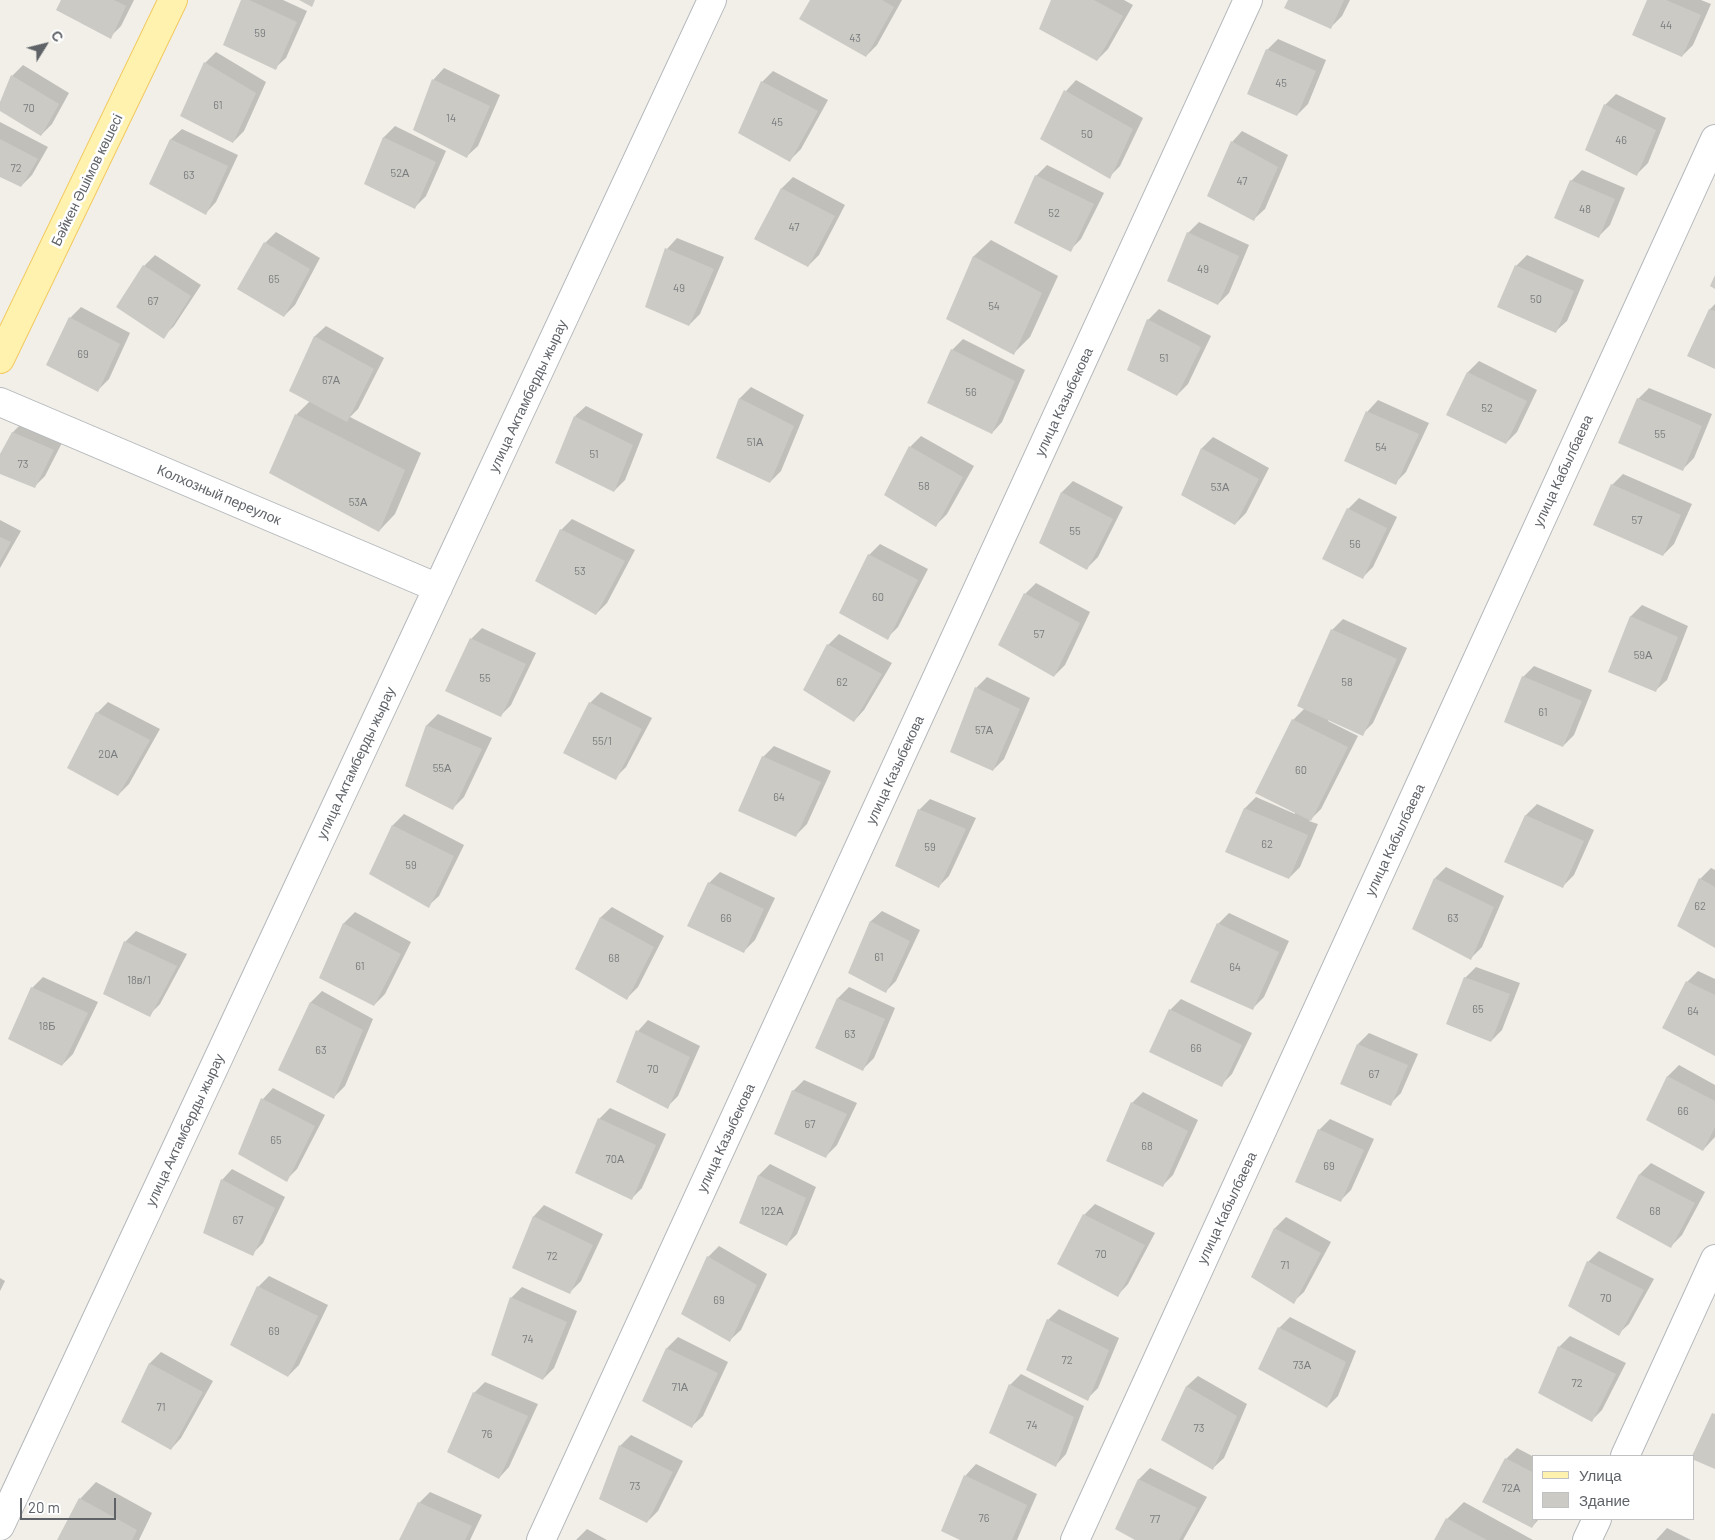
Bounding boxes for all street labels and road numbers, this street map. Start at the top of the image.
street label: Бәйкен Әшімов көшесі [48,111,126,249]
street label: улица Актамберды жырау [485,317,571,475]
street label: улица Казыбекова [1031,345,1097,459]
street label: улица Кабылбаева [1530,412,1596,530]
street label: Колхозный переулок [155,461,283,529]
street label: улица Актамберды жырау [313,684,399,842]
street label: улица Казыбекова [862,713,928,827]
street label: улица Кабылбаева [1362,781,1428,899]
street label: улица Актамберды жырау [142,1051,228,1209]
street label: улица Казыбекова [693,1081,759,1195]
street label: улица Кабылбаева [1194,1149,1260,1267]

